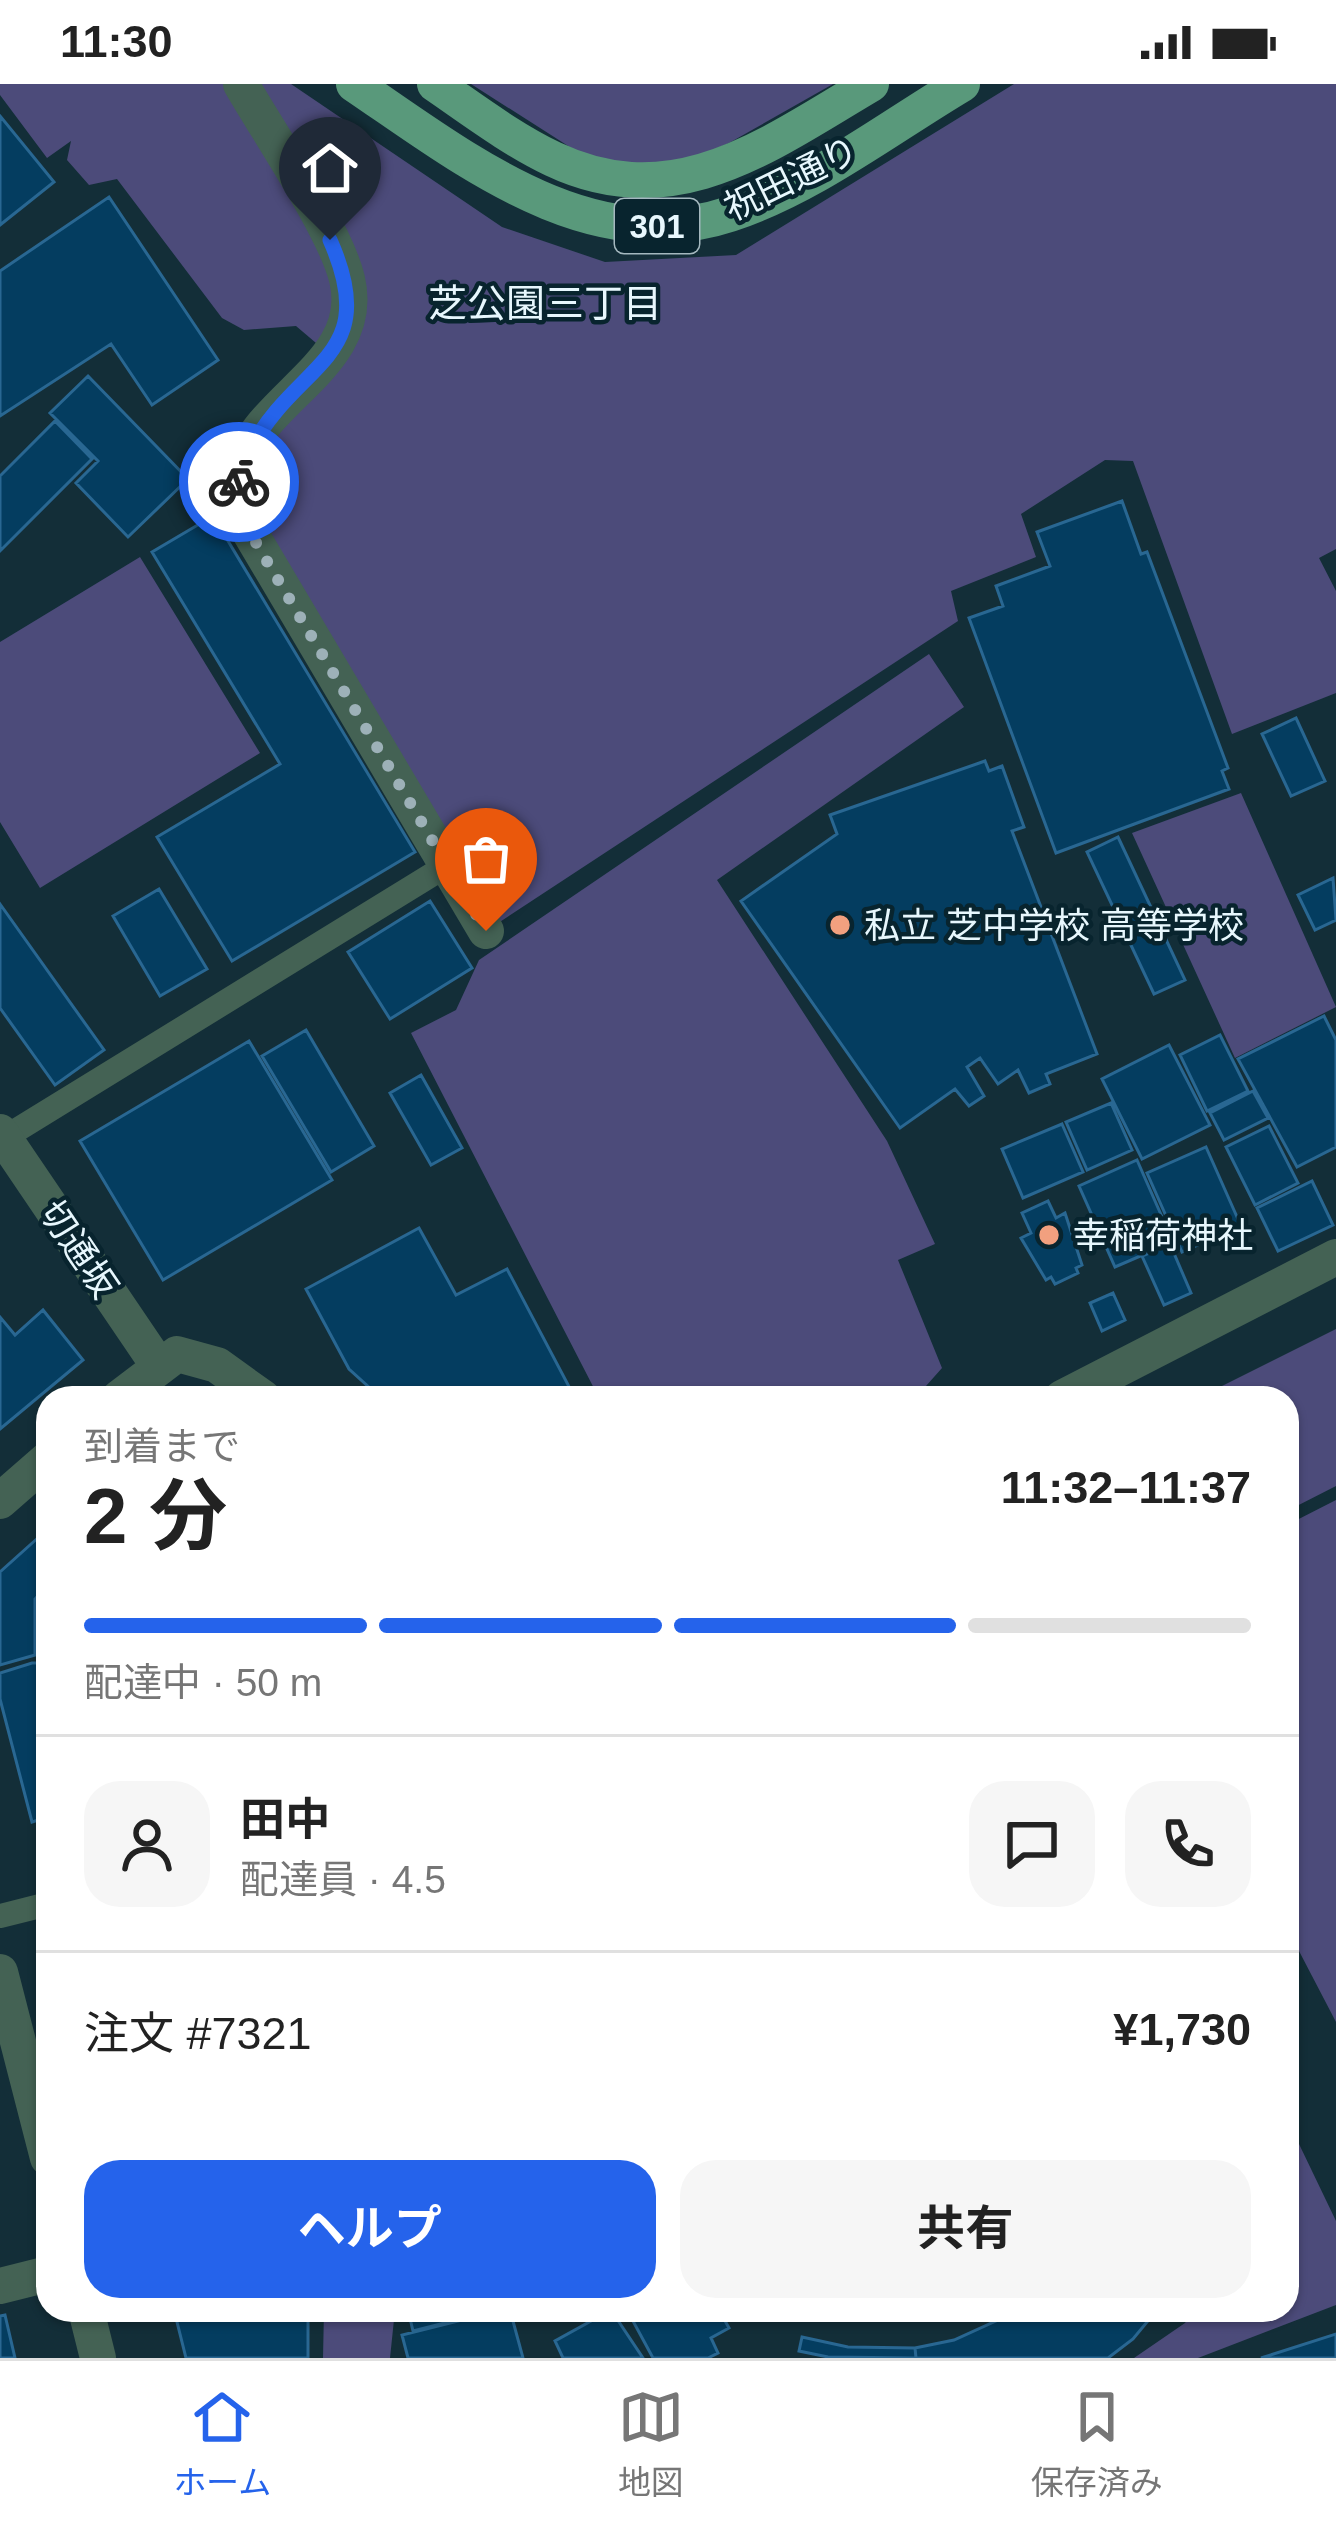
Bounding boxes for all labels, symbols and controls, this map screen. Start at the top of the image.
text: 11:30 [60,16,173,67]
pin [279,117,381,240]
street label: 祝田通り [718,128,865,228]
icon: home [297,135,363,201]
road number: 301 [615,199,699,253]
district label: 芝公園三丁目 [428,282,662,325]
courier [179,422,299,542]
icon: bike [206,449,272,515]
pin [435,808,537,931]
icon: bag [453,826,519,892]
place label: 私立 芝中学校 高等学校 [864,905,1244,946]
marker: 私立 芝中学校 高等学校 [827,912,853,938]
street label: 切通坂 [31,1193,126,1306]
place label: 幸稲荷神社 [1073,1215,1253,1256]
marker: 幸稲荷神社 [1036,1222,1062,1248]
text: 到着まで [84,1425,240,1468]
text: 11:32–11:37 [1001,1462,1251,1513]
text: 2 分 [84,1472,227,1560]
text: 配達中 · 50 m [84,1661,322,1704]
button: person [84,1781,210,1907]
button: chat [969,1781,1095,1907]
button: phone [1125,1781,1251,1907]
text: 田中 [240,1794,330,1845]
text: 配達員 · 4.5 [240,1858,446,1901]
text: ¥1,730 [1113,2004,1251,2055]
text: 注文 #7321 [84,2008,312,2059]
button: ヘルプ [84,2160,656,2298]
button: 共有 [680,2160,1251,2298]
tab: ホーム [173,2384,271,2504]
tab: 地図 [618,2384,684,2504]
tab: 保存済み [1031,2384,1163,2504]

